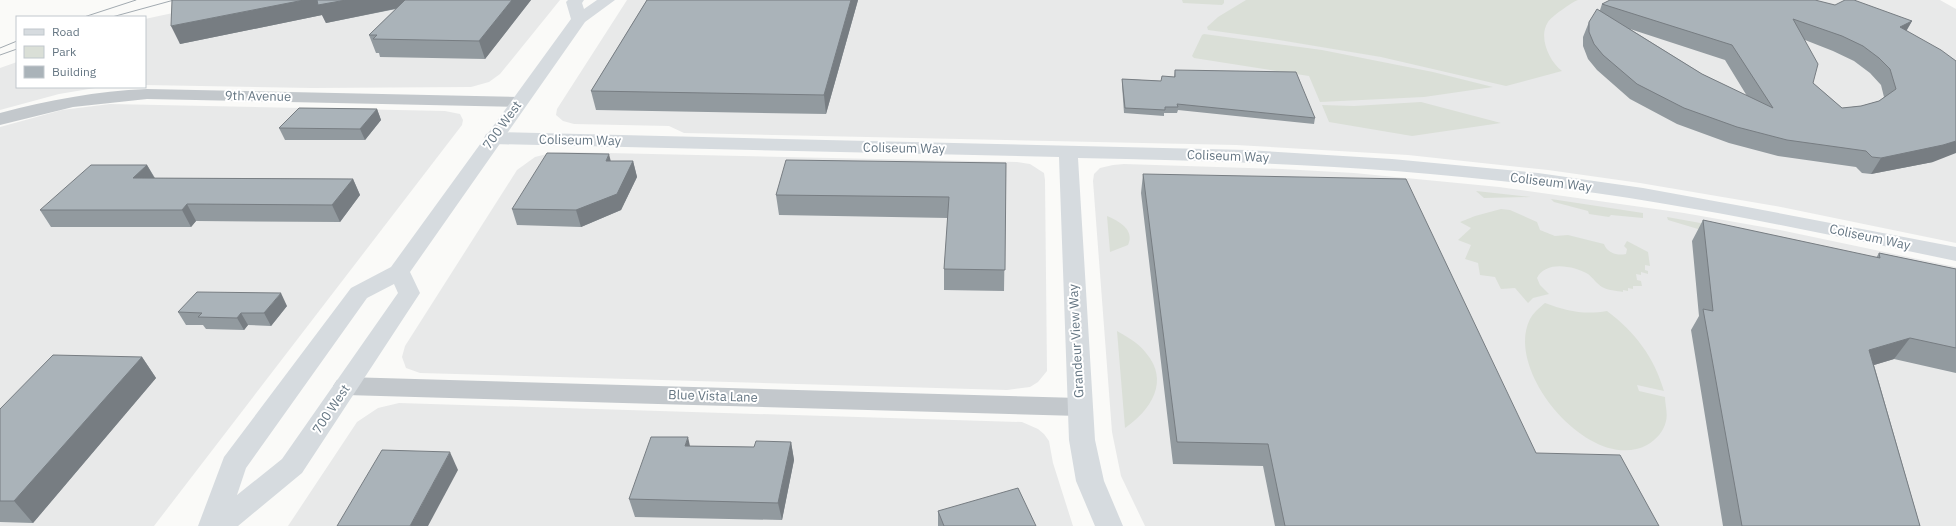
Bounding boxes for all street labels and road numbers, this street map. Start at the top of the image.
street label: 9th Avenue [225,87,291,105]
street label: 700 West [479,97,525,153]
street label: Coliseum Way [539,131,622,149]
street label: Coliseum Way [863,139,946,157]
street label: Coliseum Way [1187,146,1270,166]
street label: Coliseum Way [1509,169,1593,196]
street label: Coliseum Way [1828,220,1912,254]
street label: Grandeur View Way [1064,283,1087,398]
street label: 700 West [308,381,354,437]
street label: Blue Vista Lane [668,386,758,406]

